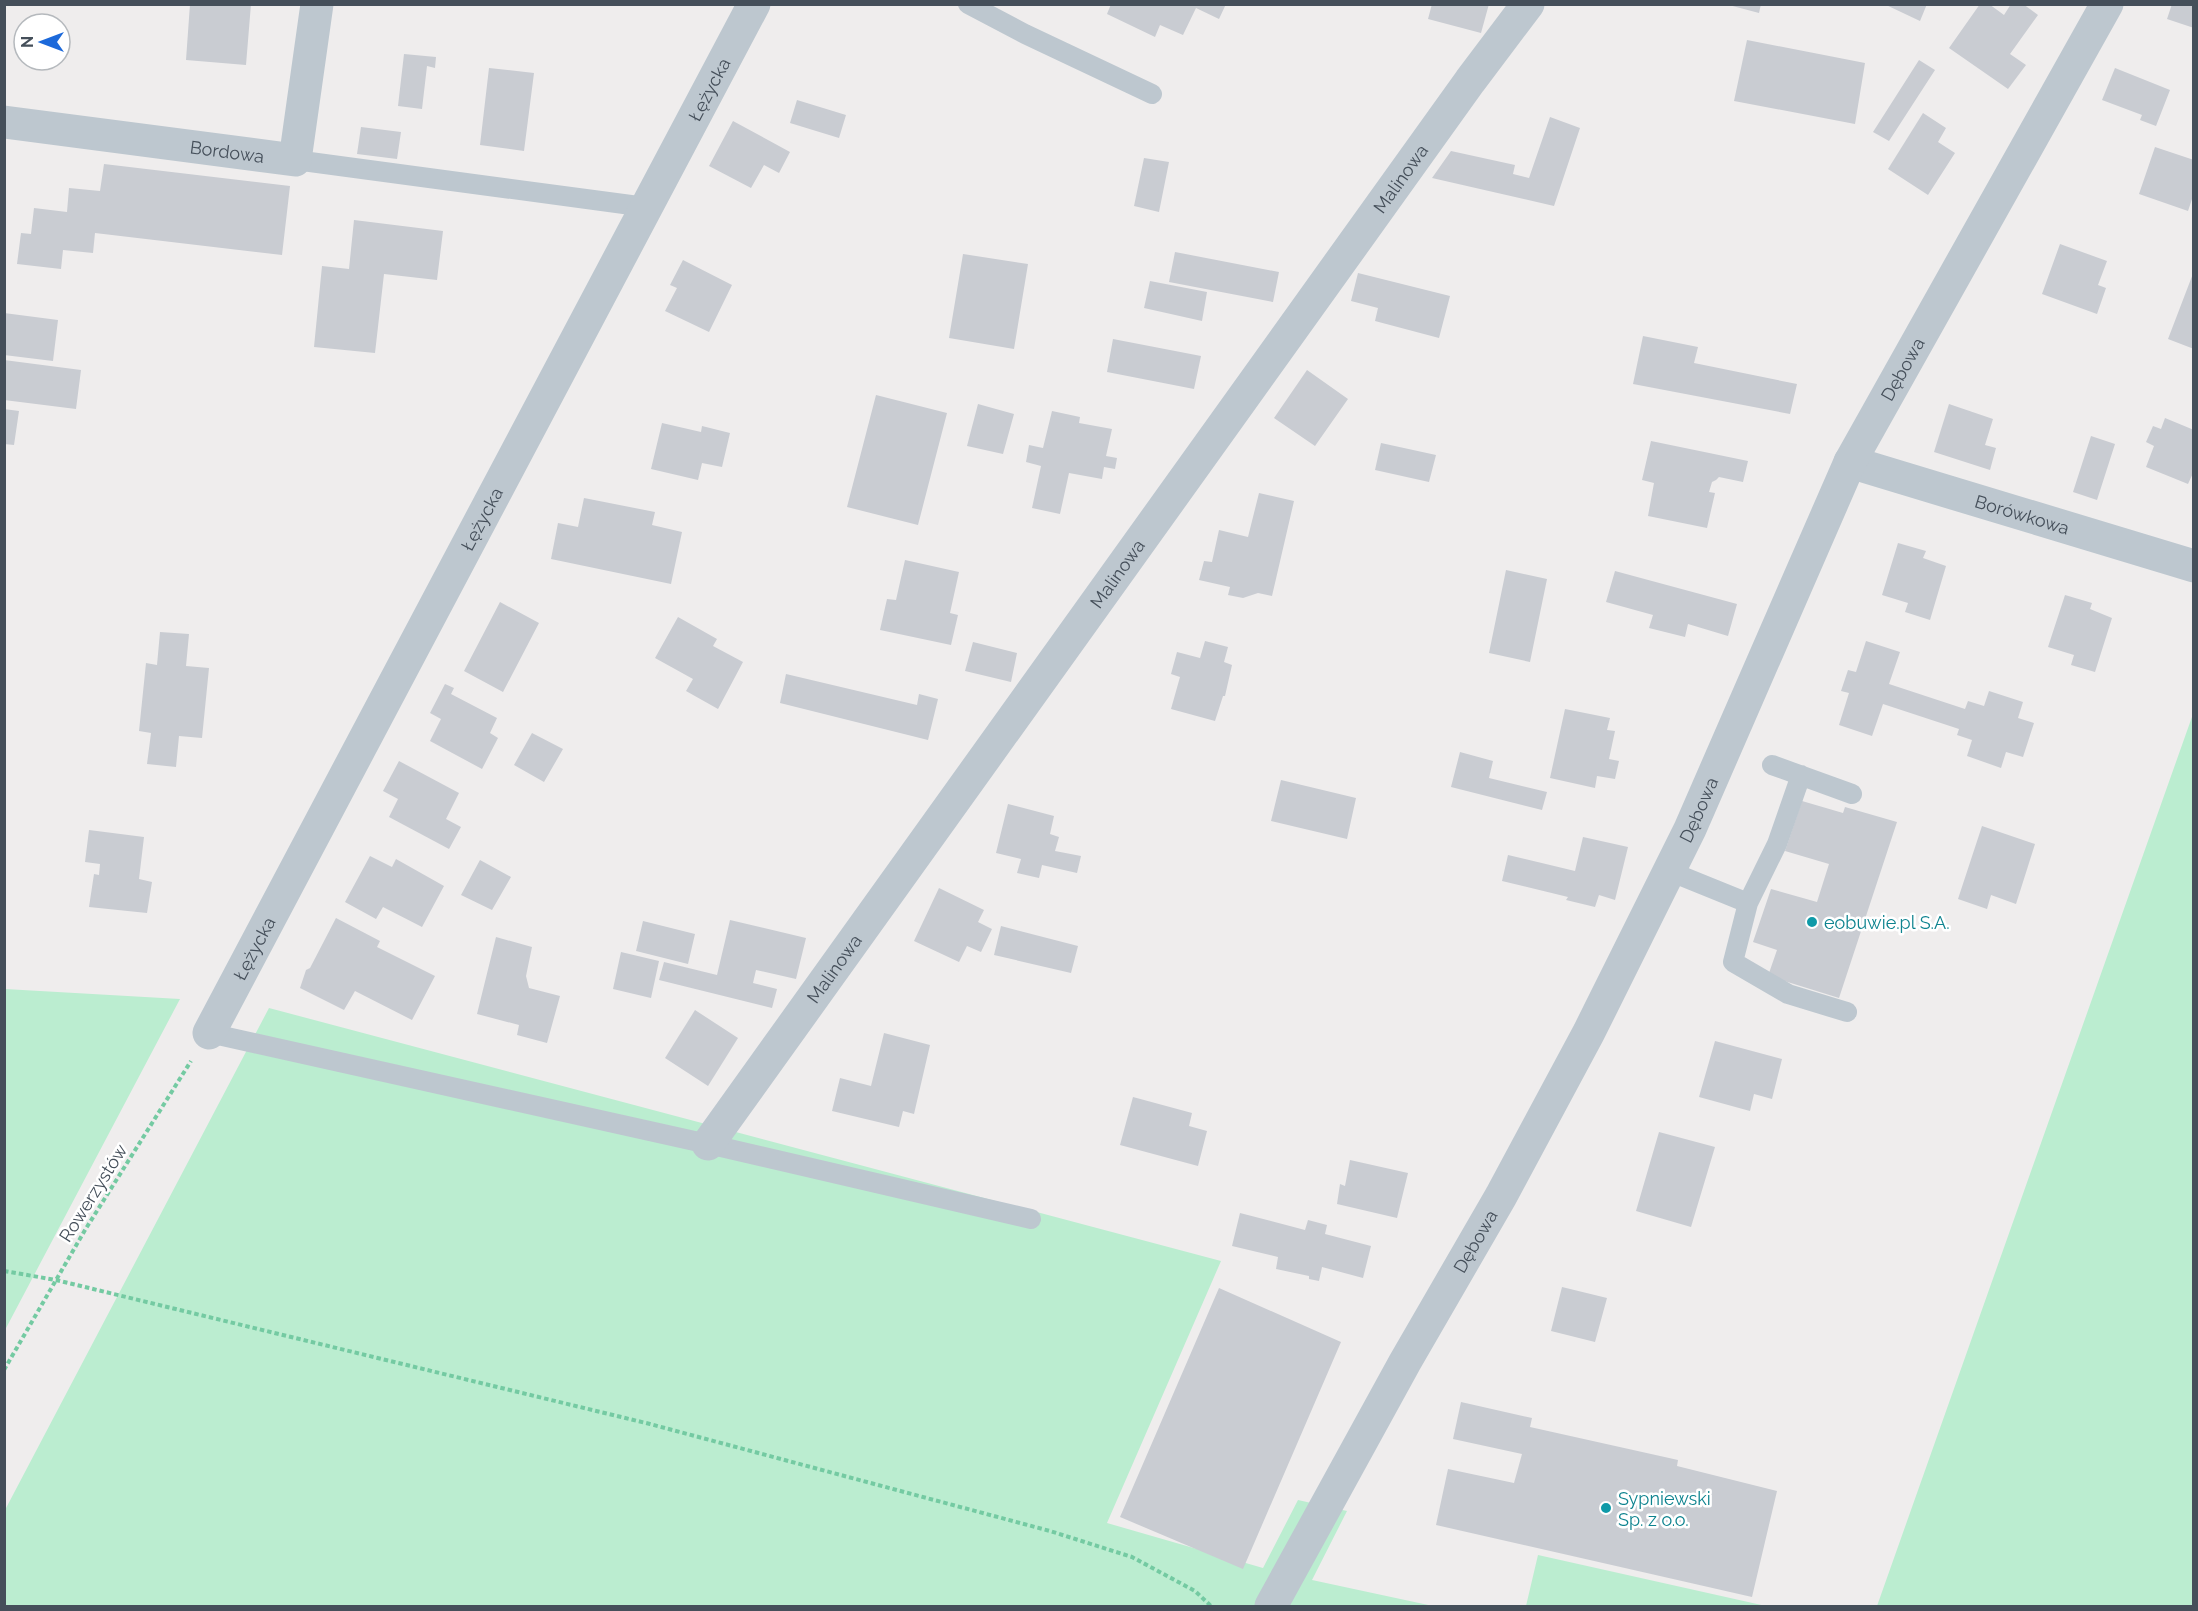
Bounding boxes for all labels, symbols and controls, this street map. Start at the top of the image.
north arrow [12,12,72,72]
text: N [18,36,37,48]
street label: Łężycka [684,54,734,124]
street label: Bordowa [189,136,265,166]
street label: Malinowa [1368,140,1432,217]
street label: Dębowa [1876,334,1928,404]
street label: Łężycka [456,484,507,554]
street label: Borówkowa [1973,490,2072,538]
street label: Malinowa [1085,535,1149,612]
street label: Dębowa [1675,774,1722,846]
place label: eobuwie.pl S.A. [1824,912,1950,933]
street label: Łężycka [229,913,279,983]
marker: eobuwie.pl S.A. [1805,915,1819,929]
street label: Malinowa [802,930,866,1007]
street label: Rowerzystów [55,1140,132,1246]
street label: Dębowa [1448,1206,1501,1276]
place label: Sypniewski Sp. z o.o. [1618,1488,1711,1530]
marker: Sypniewski Sp. z o.o. [1599,1501,1613,1515]

